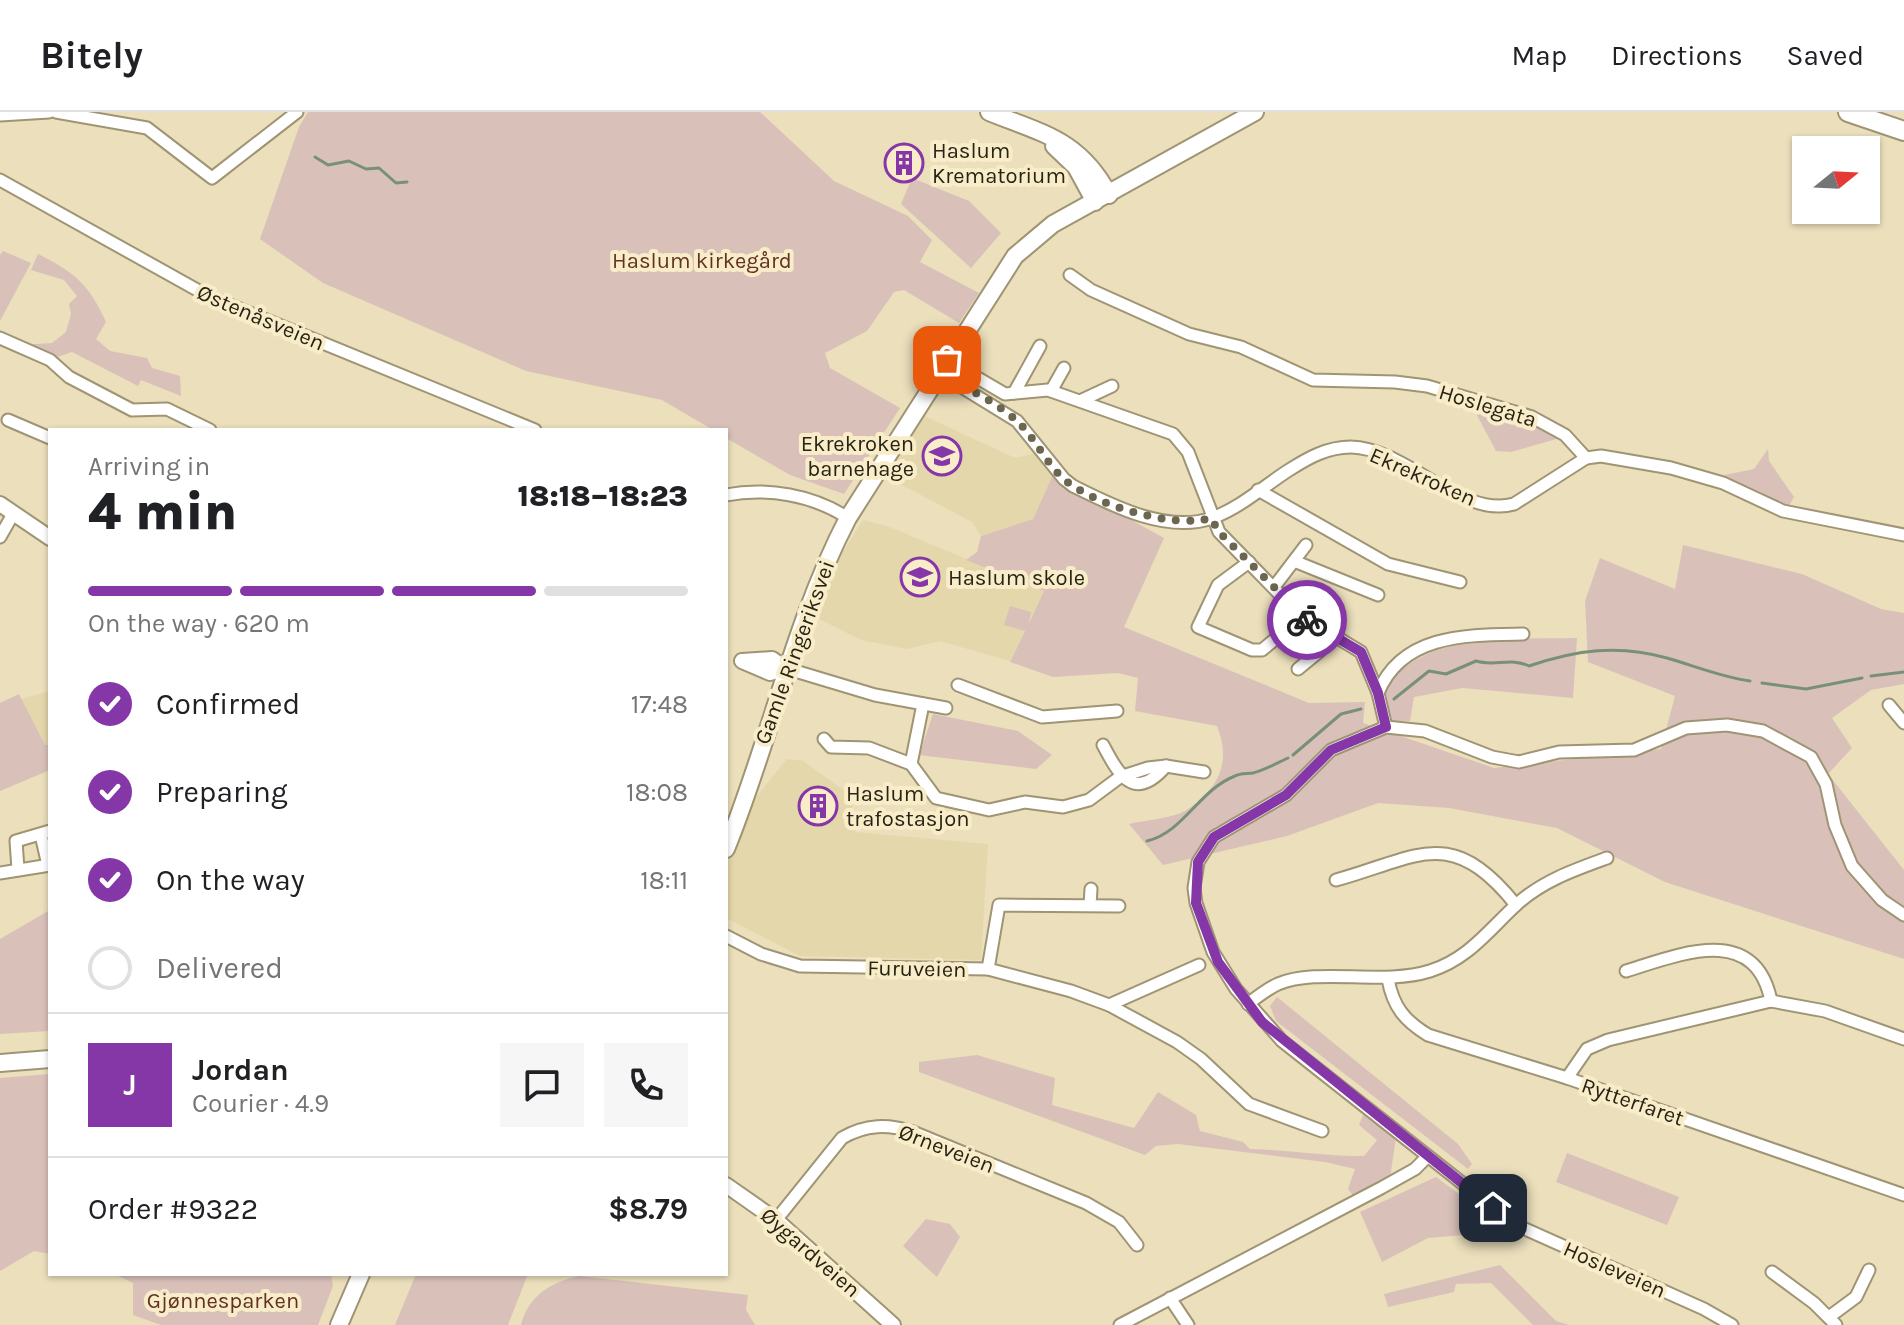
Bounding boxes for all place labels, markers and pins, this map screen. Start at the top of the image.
place label: Haslum Krematorium [932,138,1066,189]
building icon: Haslum Krematorium [883,142,925,184]
pin [913,326,981,394]
place label: Ekrekroken barnehage [801,431,914,482]
school or university icon: Ekrekroken barnehage [921,435,963,477]
school or university icon: Haslum skole [899,556,941,598]
place label: Haslum skole [948,565,1085,591]
place label: Haslum trafostasjon [846,781,970,832]
building icon: Haslum trafostasjon [797,785,839,827]
pin [1459,1174,1527,1242]

